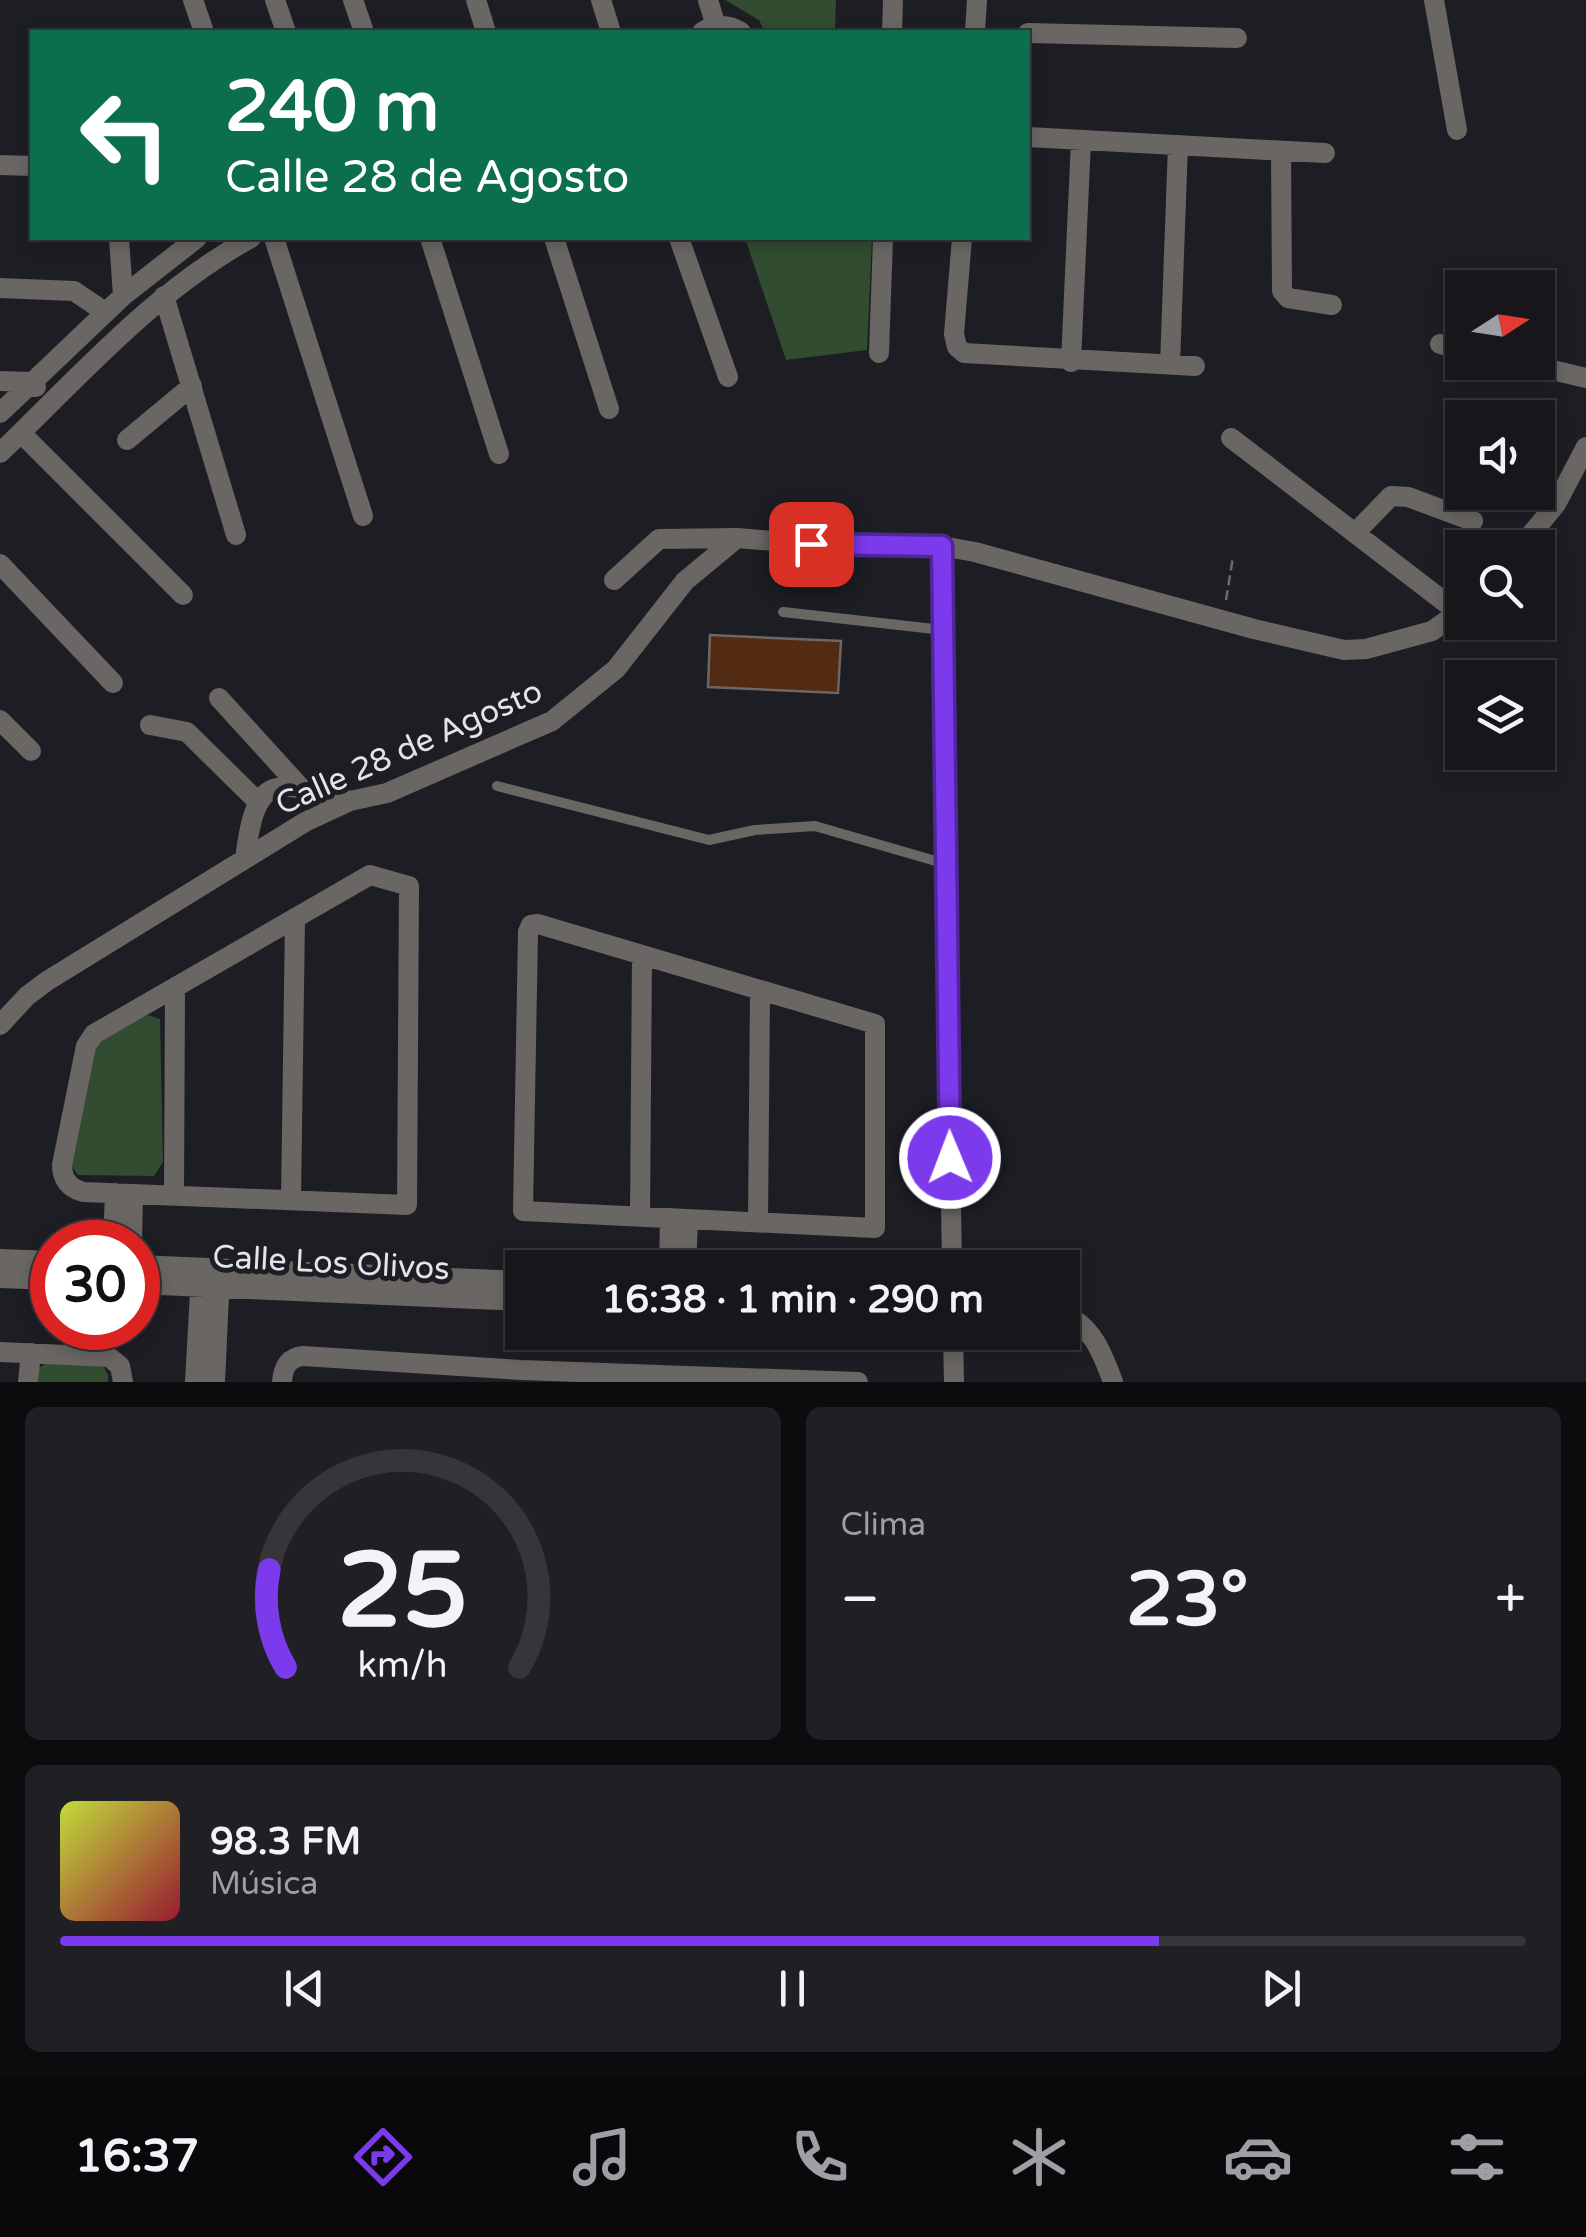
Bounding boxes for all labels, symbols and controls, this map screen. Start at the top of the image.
text: 240 m [225,66,439,150]
icon: left [60,70,190,200]
text: Calle 28 de Agosto [225,151,629,205]
north arrow [1445,270,1555,380]
map controls [1445,270,1555,770]
button: sound [1445,400,1555,510]
pin [769,502,854,587]
icon: arrive [784,517,839,572]
button: search [1445,530,1555,640]
button: layers [1445,660,1555,770]
street label: Calle 28 de Agosto [270,672,548,824]
position arrow [898,1106,1002,1210]
speed limit sign: 30 [30,1220,160,1350]
street label: Calle Los Olivos [211,1238,451,1288]
text: 16:38 · 1 min · 290 m [601,1277,984,1323]
text: Clima [841,1506,926,1544]
text: 25 [337,1530,468,1655]
text: 23° [1126,1555,1249,1645]
text: − [841,1567,880,1633]
text: + [1495,1567,1526,1633]
text: km/h [358,1644,448,1687]
text: 98.3 FM [210,1819,361,1865]
text: Música [210,1865,318,1903]
icon: previous [277,1961,332,2016]
icon: pause [765,1961,820,2016]
icon: next [1254,1961,1309,2016]
icon: directions [348,2122,418,2192]
icon: music [567,2122,637,2192]
icon: phone [785,2122,855,2192]
icon: climate [1004,2122,1074,2192]
icon: car [1223,2122,1293,2192]
icon: filters [1442,2122,1512,2192]
text: 16:37 [74,2130,199,2184]

